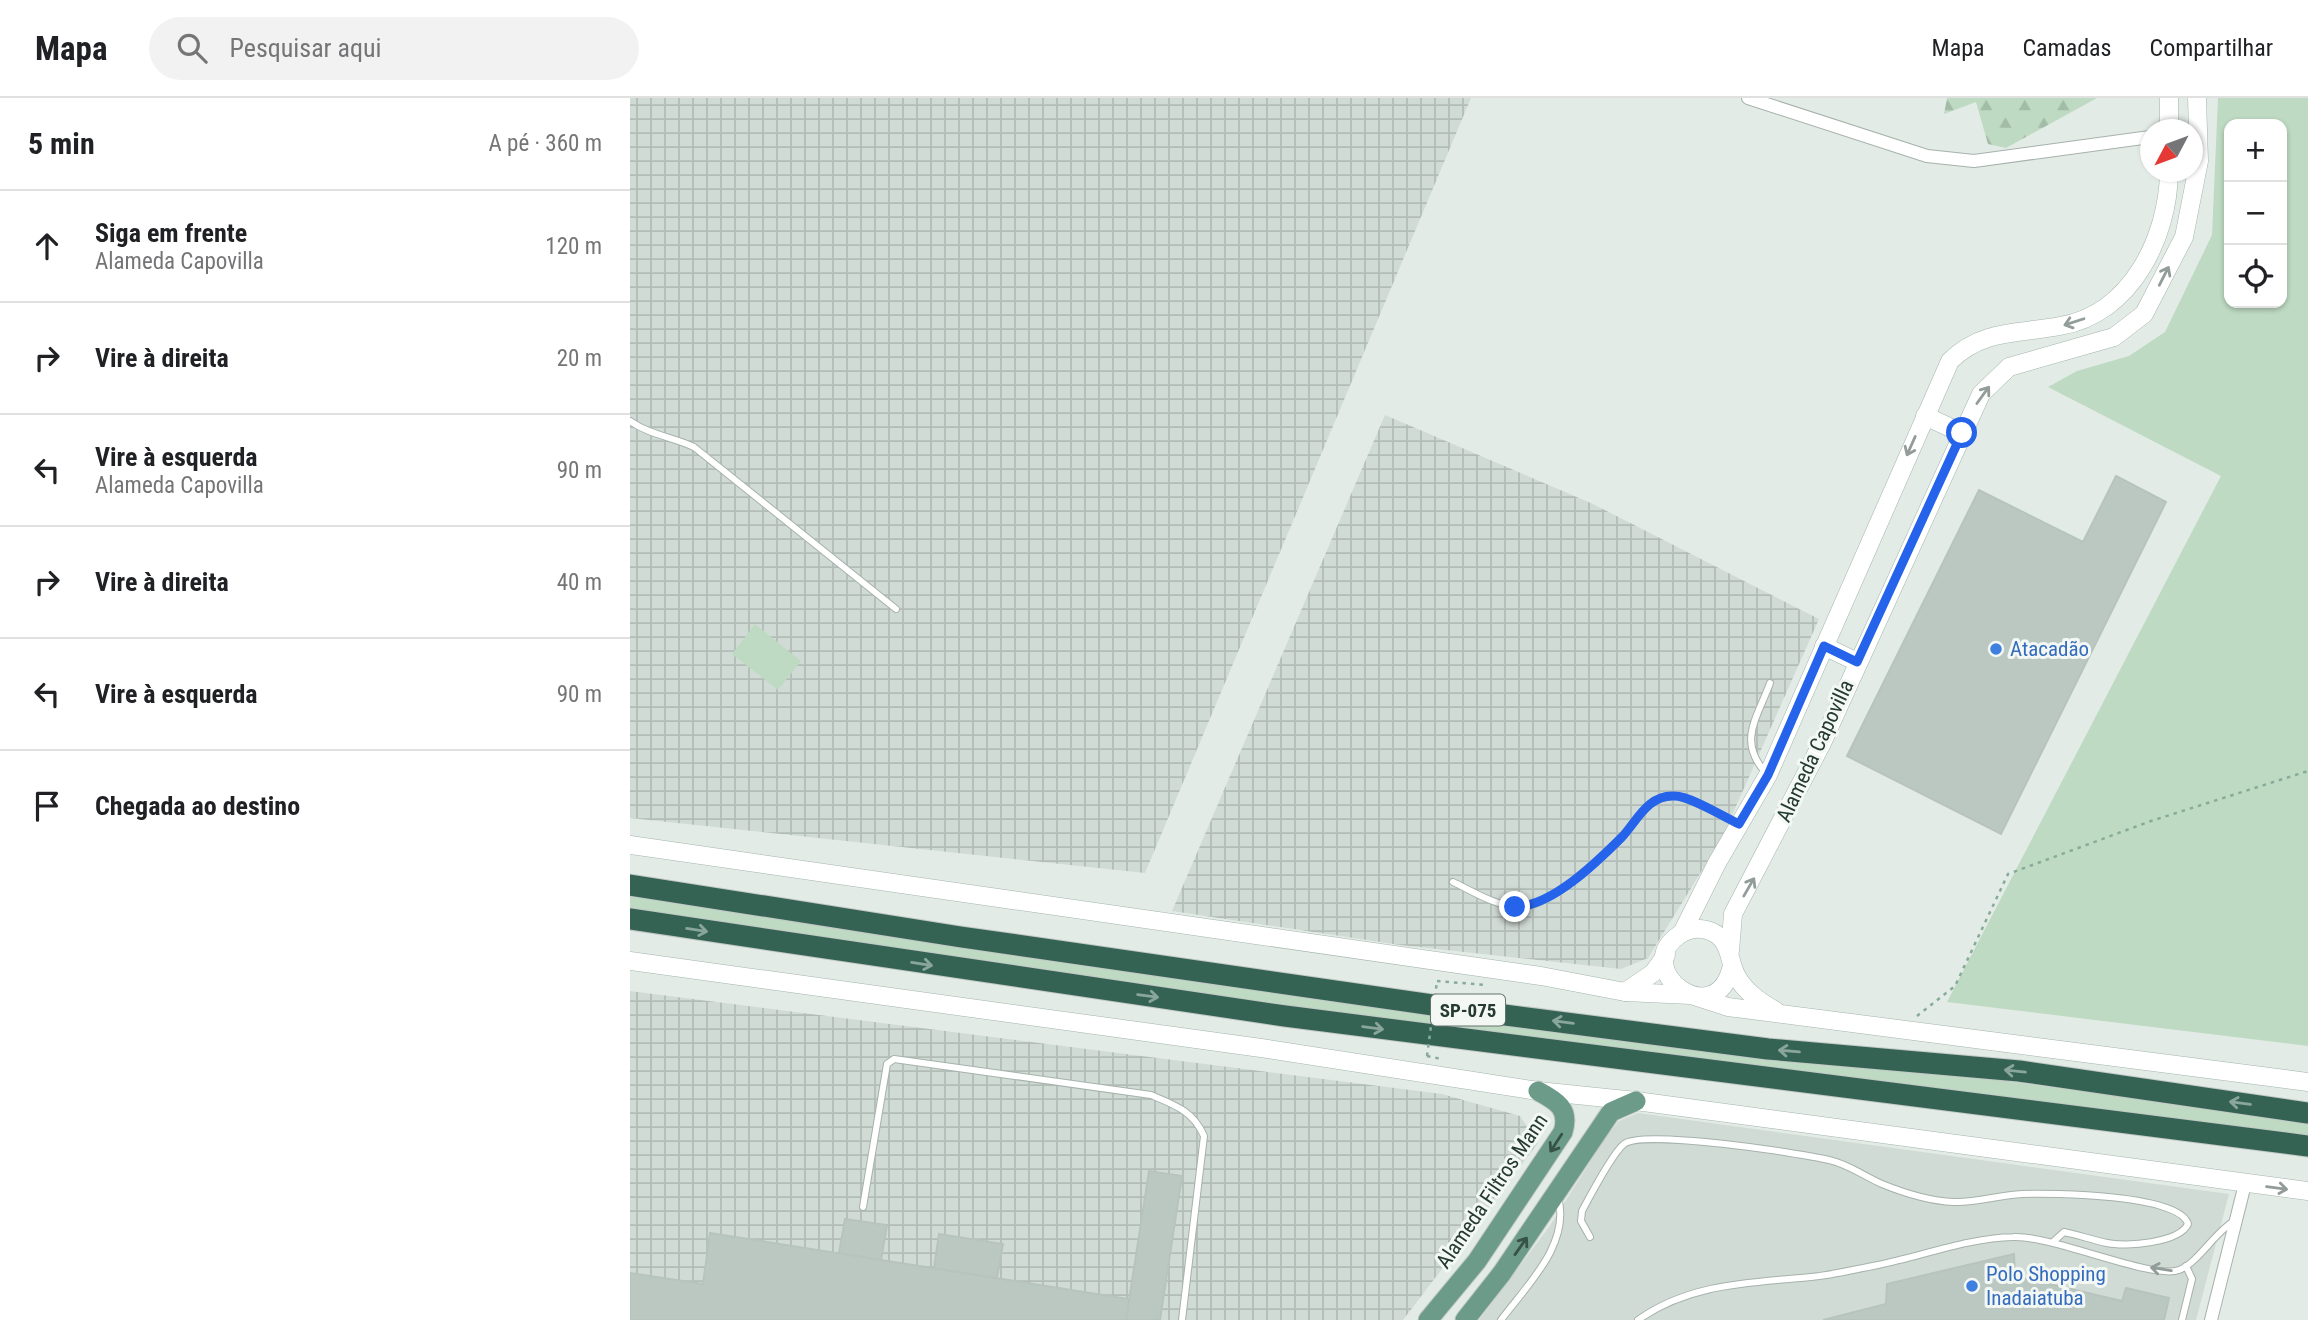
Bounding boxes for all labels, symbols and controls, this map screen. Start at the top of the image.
search box [149,17,639,80]
text: Mapa [35,29,107,68]
icon: search [173,29,211,67]
text: Pesquisar aqui [229,33,382,63]
text: Mapa [1932,34,1985,62]
text: Camadas [2023,34,2112,62]
text: Compartilhar [2150,34,2273,62]
north arrow [2140,119,2203,182]
map controls [2224,119,2287,308]
button: + [2224,119,2287,182]
text: 5 min [28,126,95,161]
text: A pé · 360 m [489,130,602,157]
button: − [2224,182,2287,245]
text: Siga em frente [95,218,247,248]
icon: ahead [28,227,66,265]
text: 120 m [545,233,602,260]
button: locate [2224,245,2287,308]
text: Alameda Capovilla [95,248,264,275]
one-way arrow [2157,267,2171,287]
one-way arrow [2063,317,2085,329]
icon: right [28,339,66,377]
text: Vire à direita [95,343,229,373]
text: 20 m [557,345,602,372]
one-way arrow [1975,385,1990,404]
route start [1946,417,1977,448]
one-way arrow [1904,435,1917,457]
text: Vire à esquerda [95,442,258,472]
icon: left [28,451,66,489]
text: 90 m [557,457,602,484]
text: Alameda Capovilla [95,472,264,499]
icon: right [28,563,66,601]
text: Vire à direita [95,567,229,597]
text: 40 m [557,569,602,596]
place label: Atacadão [2010,637,2089,661]
marker: Atacadão [1988,641,2004,657]
icon: left [28,675,66,713]
street label: Alameda Capovilla [1772,676,1858,826]
text: Vire à esquerda [95,679,258,709]
text: 90 m [557,681,602,708]
icon: arrive [28,787,66,825]
text: Chegada ao destino [95,791,300,821]
one-way arrow [1742,877,1756,897]
route end [1499,891,1530,922]
one-way arrow [686,923,708,936]
one-way arrow [910,958,933,971]
one-way arrow [1136,990,1158,1003]
road number: SP-075 [1431,994,1505,1026]
one-way arrow [1552,1016,1575,1029]
one-way arrow [1361,1021,1384,1034]
one-way arrow [1778,1044,1800,1057]
one-way arrow [2004,1064,2027,1077]
one-way arrow [2230,1096,2252,1109]
street label: Alameda Filtros Mann [1431,1109,1553,1273]
one-way arrow [1549,1132,1563,1152]
one-way arrow [2265,1181,2287,1194]
one-way arrow [1514,1237,1528,1256]
place label: Polo Shopping Inadaiatuba [1986,1262,2106,1310]
one-way arrow [2150,1262,2173,1275]
marker: Polo Shopping Inadaiatuba [1964,1278,1980,1294]

